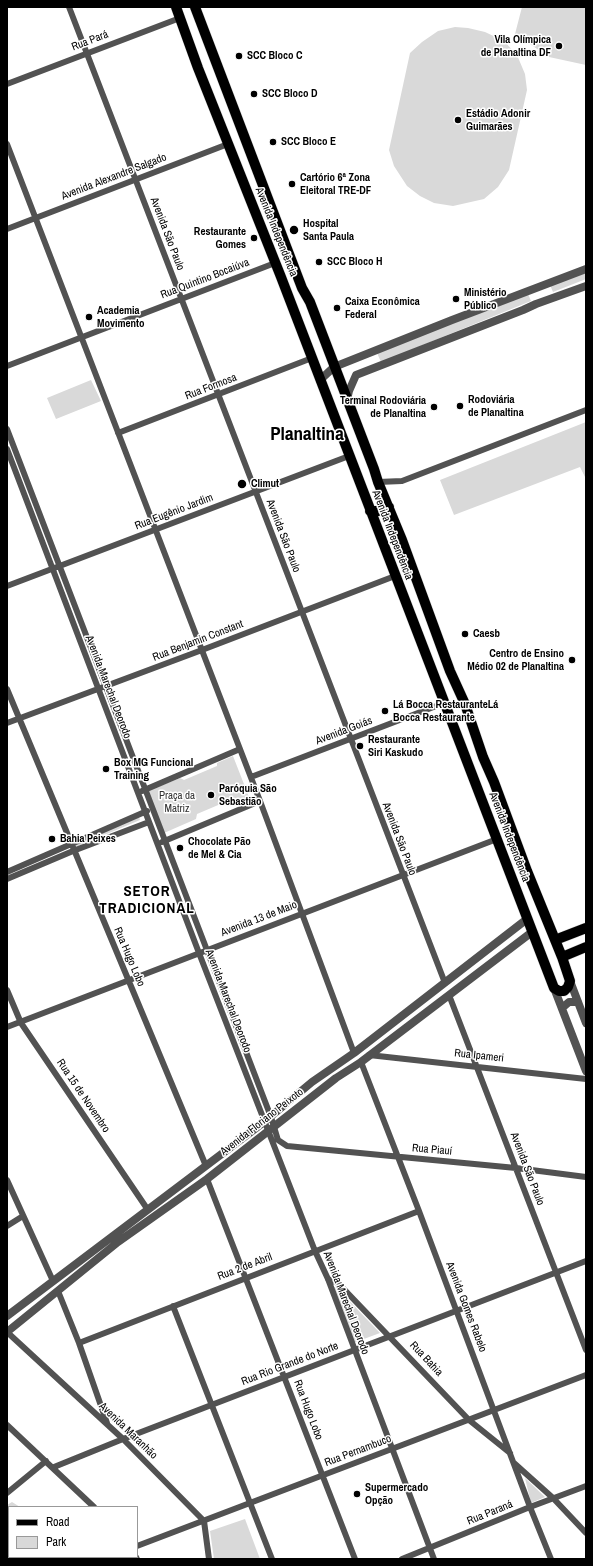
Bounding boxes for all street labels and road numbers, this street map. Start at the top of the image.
street label: Rua Pará [70,28,110,54]
street label: Avenida Alexandre Salgado [60,151,168,203]
street label: Avenida Independência [252,185,300,279]
street label: Avenida São Paulo [147,196,187,272]
street label: Rua Quintino Bocaiúva [159,256,251,302]
street label: Rua Formosa [183,371,239,403]
street label: Avenida Independência [369,488,415,582]
street label: Rua Eugênio Jardim [133,491,215,533]
street label: Avenida São Paulo [263,498,303,574]
street label: Rua Benjamin Constant [151,618,245,664]
street label: Avenida Marechal Deorodo [82,633,134,741]
street label: Avenida Goiás [314,714,374,748]
street label: Avenida Independência [486,790,532,884]
street label: Avenida São Paulo [379,801,419,877]
street label: Avenida 13 de Maio [219,898,299,940]
street label: Rua Hugo Lobo [111,925,147,989]
street label: Avenida Marechal Deorodo [202,947,254,1055]
street label: Rua Ipameri [454,1047,504,1065]
street label: Rua 15 de Novembro [54,1057,112,1135]
street label: Avenida Floriano Peixoto [218,1086,306,1158]
street label: Avenida São Paulo [507,1131,547,1207]
street label: Rua Piauí [411,1142,453,1158]
street label: Avenida Marechal Deorodo [320,1249,372,1357]
street label: Rua 2 de Abril [216,1251,274,1283]
street label: Avenida Gomes Rabelo [443,1260,489,1354]
street label: Rua Rio Grande do Norte [240,1339,340,1389]
street label: Rua Bahia [407,1339,445,1379]
street label: Rua Hugo Lobo [291,1378,325,1442]
street label: Avenida Maranhão [96,1400,160,1462]
street label: Rua Pernambuco [323,1432,393,1470]
street label: Rua Paraná [465,1498,515,1528]

